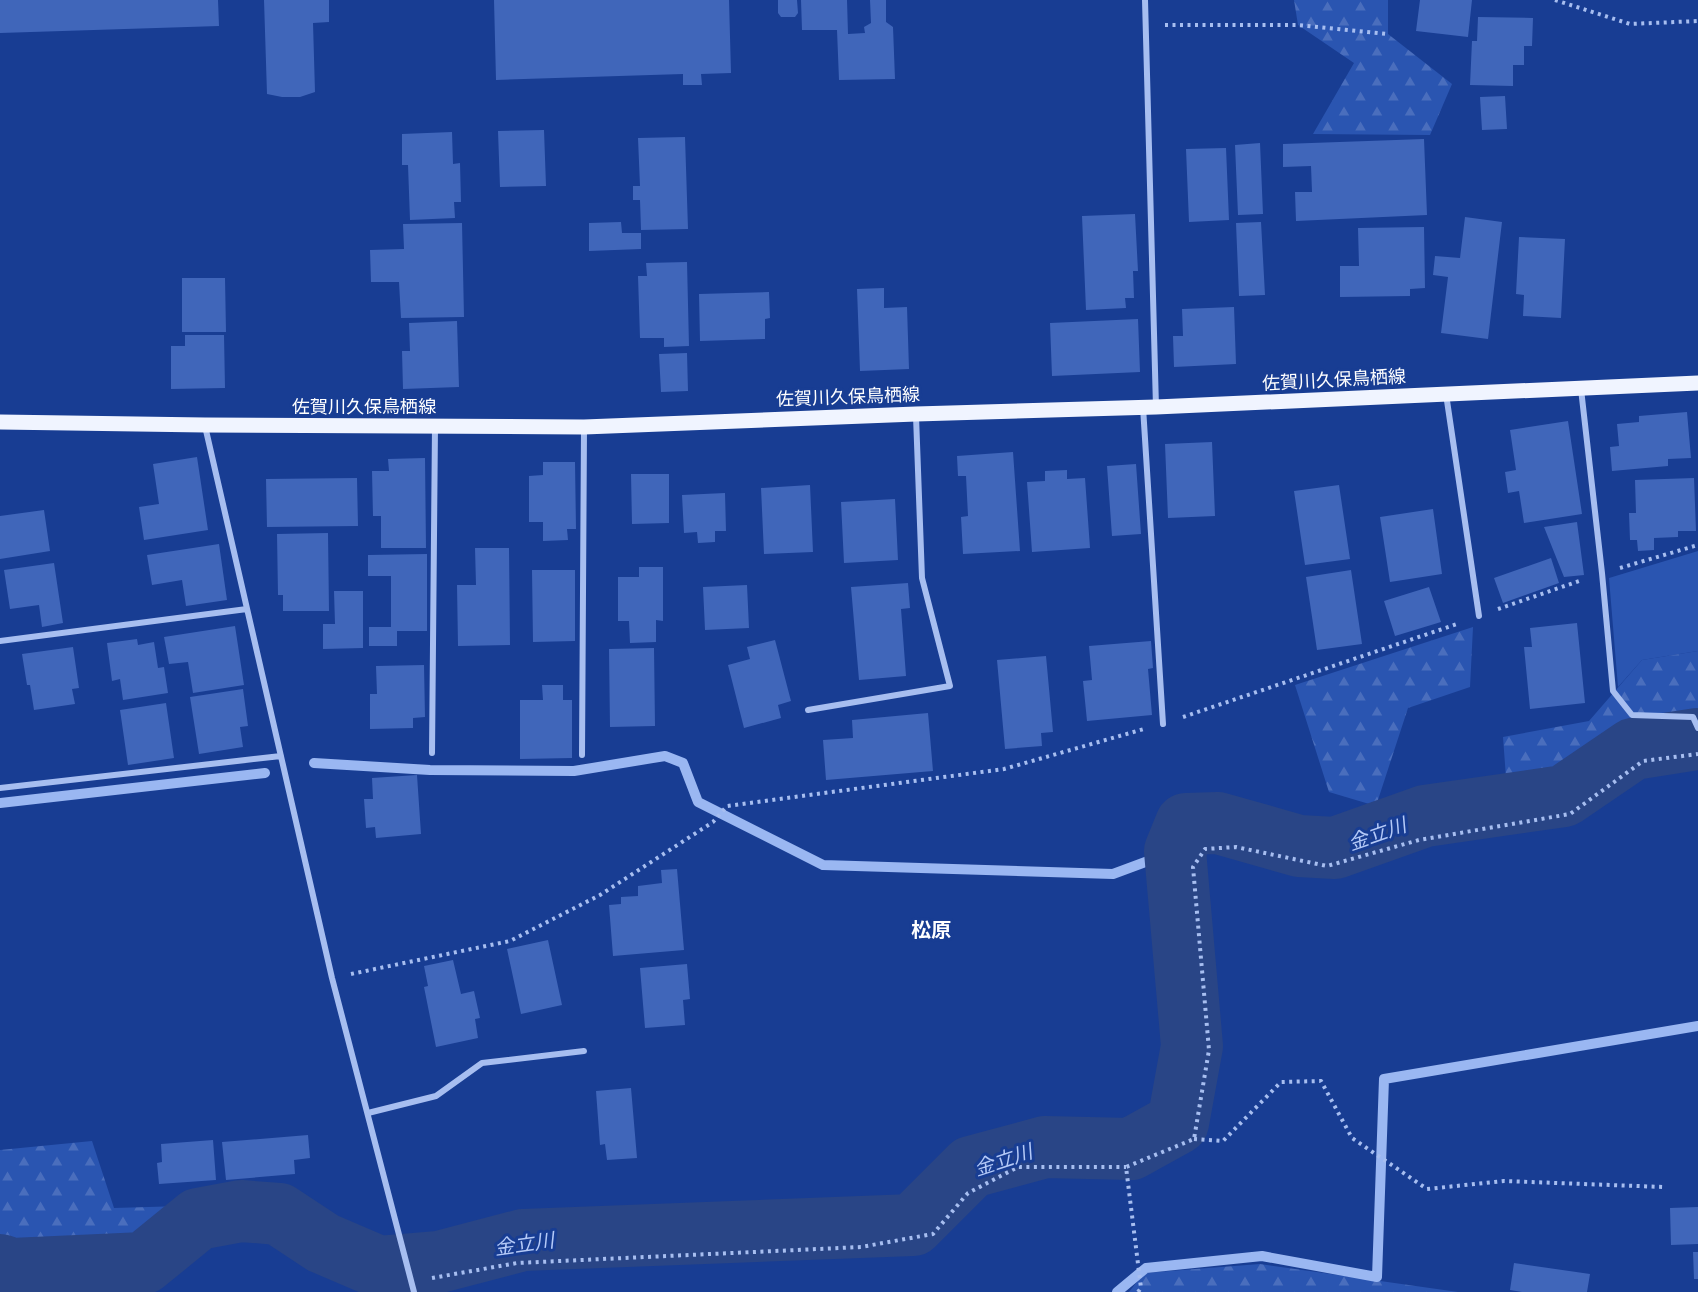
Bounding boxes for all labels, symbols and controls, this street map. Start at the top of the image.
street label: 佐賀川久保鳥栖線 [1262,365,1406,395]
street label: 佐賀川久保鳥栖線 [776,383,920,411]
street label: 佐賀川久保鳥栖線 [292,396,436,418]
water label: 金立川 [1345,812,1411,855]
district label: 松原 [911,918,951,942]
water label: 金立川 [971,1139,1037,1181]
water label: 金立川 [493,1228,557,1260]

